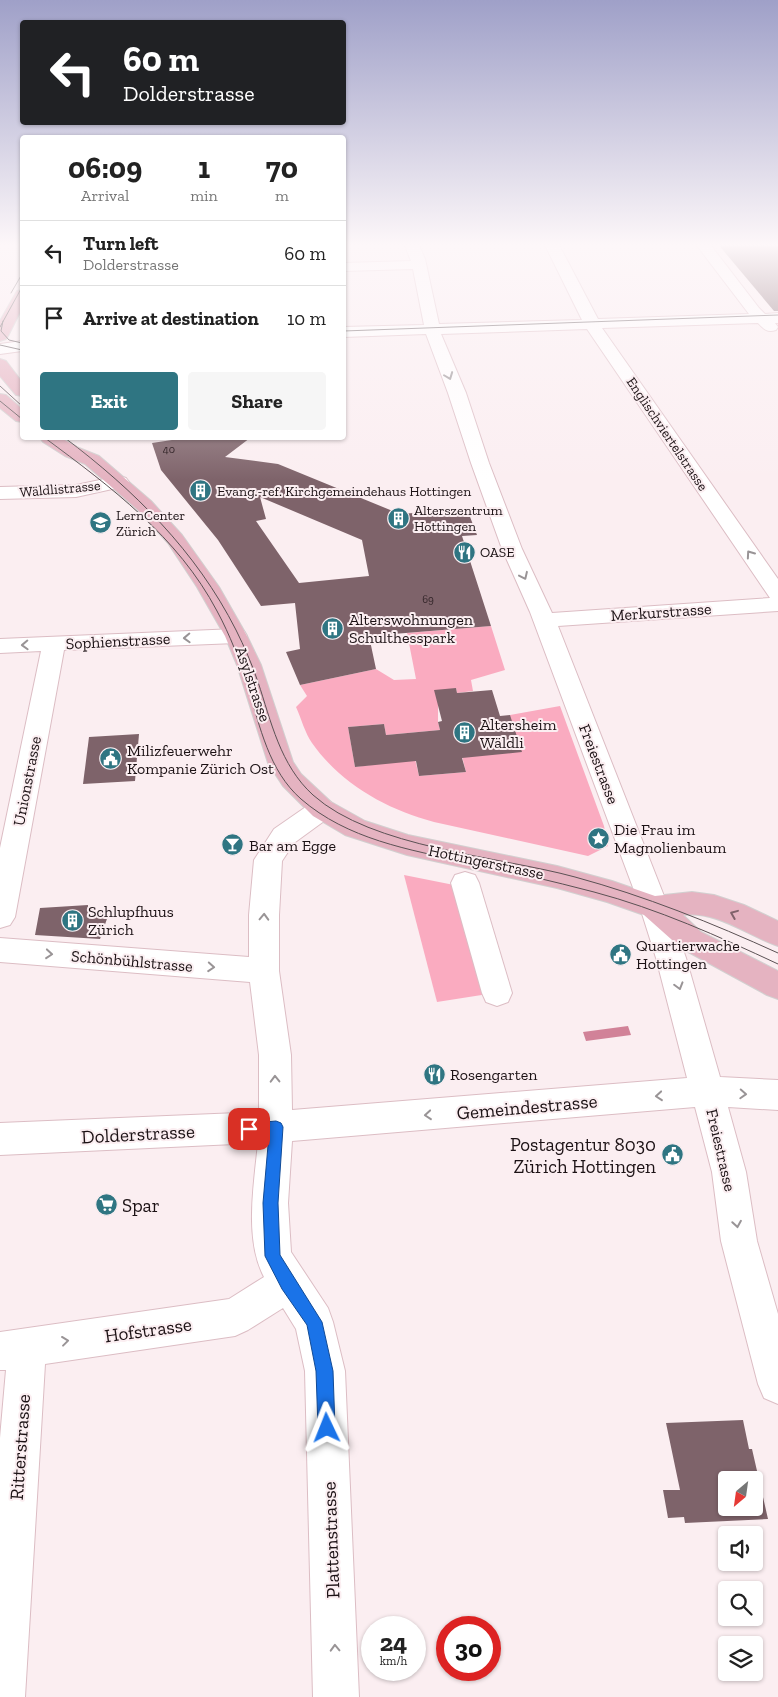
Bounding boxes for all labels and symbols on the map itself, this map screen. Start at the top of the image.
one-way arrow [443,371,453,379]
street label: Englischviertelstrasse [623,374,712,494]
house number: 40 [163,443,175,456]
street label: Wäldlistrasse [19,477,102,501]
building icon: Evang.-ref. Kirchgemeindehaus Hottingen [189,479,213,503]
place label: Evang.-ref. Kirchgemeindehaus Hottingen [217,483,471,500]
place label: Alterszentrum Hottingen [414,502,503,535]
building icon: Alterszentrum Hottingen [386,506,410,530]
place label: LernCenter Zürich [116,507,185,540]
school or university icon: LernCenter Zürich [88,511,112,535]
restaurant icon: OASE [452,540,476,564]
place label: OASE [480,544,515,561]
one-way arrow [747,550,756,560]
one-way arrow [518,571,528,580]
house number: 69 [422,593,434,606]
street label: Merkurstrasse [610,599,712,625]
place label: Alterswohnungen Schulthesspark [349,610,474,647]
building icon: Alterswohnungen Schulthesspark [321,616,345,640]
street label: Sophienstrasse [65,629,171,653]
one-way arrow [183,632,191,643]
one-way arrow [21,640,28,650]
street label: Asylstrasse [231,644,275,724]
place label: Altersheim Wäldli [480,715,557,752]
building icon: Altersheim Wäldli [452,721,476,745]
street label: Freiestrasse [575,721,623,807]
street label: Unionstrasse [9,734,45,828]
place label: Milizfeuerwehr Kompanie Zürich Ost [127,741,274,778]
public building icon: Milizfeuerwehr Kompanie Zürich Ost [99,747,123,771]
place label: Die Frau im Magnolienbaum [614,820,726,857]
place icon: Die Frau im Magnolienbaum [586,826,610,850]
bar icon: Bar am Egge [221,833,245,857]
place label: Bar am Egge [249,836,336,855]
street label: Hottingerstrasse [427,841,545,883]
place label: Schlupfhuus Zürich [88,902,174,939]
building icon: Schlupfhuus Zürich [60,908,84,932]
one-way arrow [730,909,739,920]
one-way arrow [259,913,270,921]
place label: Quartierwache Hottingen [636,936,740,973]
public building icon: Quartierwache Hottingen [608,942,632,966]
street label: Schönbühlstrasse [70,946,194,976]
one-way arrow [45,948,53,959]
one-way arrow [207,961,215,972]
one-way arrow [673,982,683,990]
restaurant icon: Rosengarten [422,1062,446,1086]
place label: Rosengarten [450,1065,538,1084]
one-way arrow [270,1074,280,1082]
one-way arrow [739,1088,747,1099]
street label: Gemeindestrasse [456,1089,598,1125]
one-way arrow [655,1090,663,1101]
street label: Freiestrasse [702,1107,740,1193]
pin [228,1108,270,1150]
one-way arrow [423,1109,431,1120]
street label: Dolderstrasse [81,1120,195,1148]
place label: Postagentur 8030 Zürich Hottingen [510,1133,656,1178]
public building icon: Postagentur 8030 Zürich Hottingen [660,1143,684,1167]
supermarket icon: Spar [94,1193,118,1217]
place label: Spar [122,1194,160,1217]
one-way arrow [731,1220,741,1228]
street label: Hofstrasse [103,1312,193,1347]
one-way arrow [62,1336,70,1347]
street label: Ritterstrasse [5,1393,35,1501]
position arrow [300,1401,352,1453]
north arrow [718,1471,762,1516]
street label: Plattenstrasse [317,1481,345,1599]
speed limit sign: 30 [436,1616,501,1681]
one-way arrow [329,1644,340,1652]

